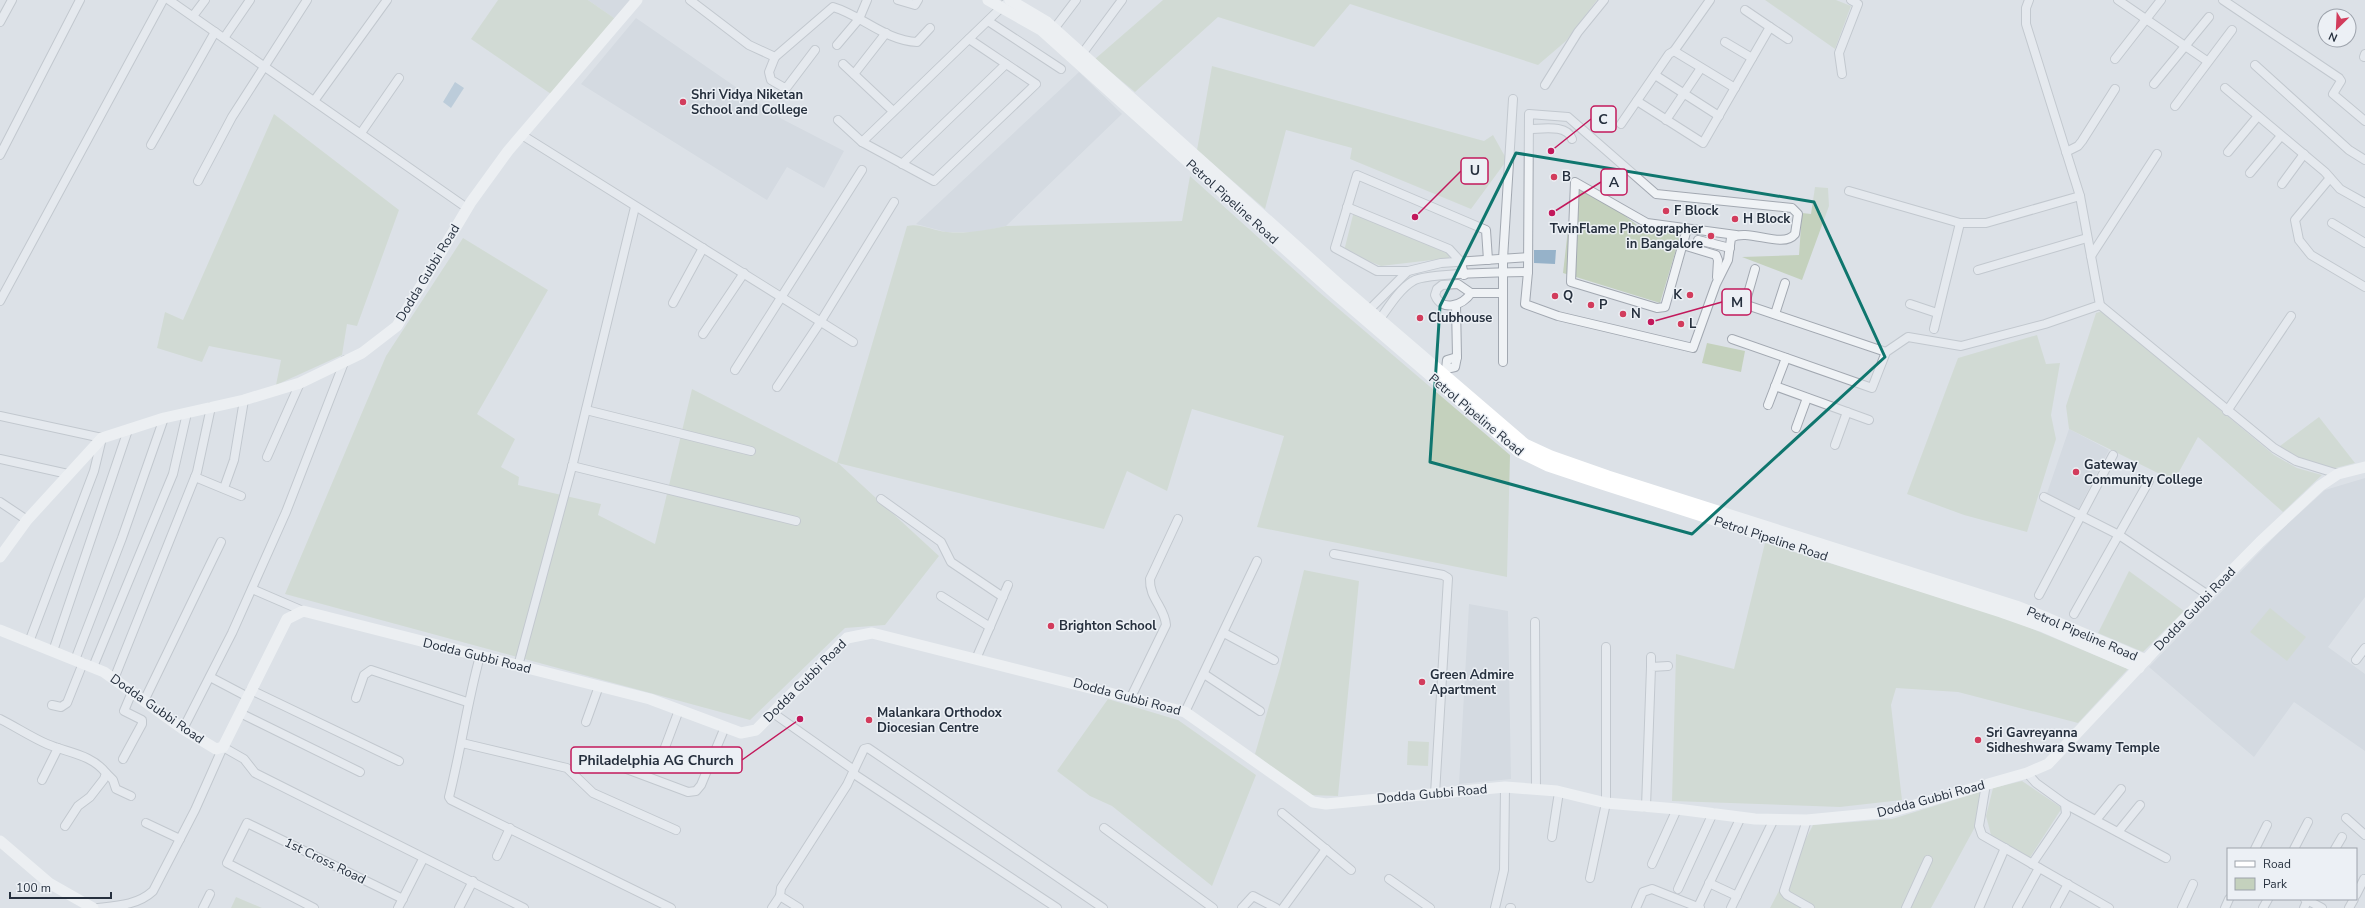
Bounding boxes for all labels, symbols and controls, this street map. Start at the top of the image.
north arrow [2317,8,2357,48]
text: N [2326,28,2340,45]
place label: Shri Vidya Niketan School and College [691,86,808,119]
marker: Shri Vidya Niketan School and College [678,97,688,107]
callout: C [1591,106,1616,132]
text: C [1598,110,1608,129]
street label: Petrol Pipeline Road [1182,156,1282,248]
callout: U [1461,158,1488,184]
text: U [1470,161,1480,180]
place label: B [1562,168,1571,186]
callout: A [1601,169,1627,195]
marker: B [1549,172,1559,182]
text: A [1609,173,1620,192]
place label: F Block [1674,202,1719,220]
marker: F Block [1661,206,1671,216]
place label: H Block [1743,210,1791,228]
marker: H Block [1730,214,1740,224]
place label: TwinFlame Photographer in Bangalore [1550,220,1704,253]
street label: Dodda Gubbi Road [392,221,464,325]
marker: TwinFlame Photographer in Bangalore [1706,231,1716,241]
place label: K [1673,286,1682,304]
place label: Q [1563,287,1573,305]
callout: M [1722,289,1751,315]
marker: K [1685,290,1695,300]
marker: Q [1550,291,1560,301]
text: M [1731,293,1743,312]
place label: P [1599,296,1608,314]
marker: P [1586,300,1596,310]
place label: N [1631,305,1641,323]
place label: Clubhouse [1428,309,1492,327]
marker: N [1618,309,1628,319]
marker: Clubhouse [1415,313,1425,323]
place label: L [1689,315,1697,333]
marker: L [1676,319,1686,329]
street label: Petrol Pipeline Road [1425,370,1527,460]
place label: Gateway Community College [2084,456,2203,489]
marker: Gateway Community College [2071,467,2081,477]
street label: Petrol Pipeline Road [1712,512,1830,566]
street label: Dodda Gubbi Road [2150,563,2240,655]
street label: Petrol Pipeline Road [2024,602,2140,666]
place label: Brighton School [1059,617,1157,635]
marker: Brighton School [1046,621,1056,631]
street label: Dodda Gubbi Road [421,634,533,678]
street label: Dodda Gubbi Road [759,635,851,727]
place label: Green Admire Apartment [1430,666,1514,699]
street label: Dodda Gubbi Road [106,670,208,748]
street label: Dodda Gubbi Road [1071,674,1183,720]
marker: Green Admire Apartment [1417,677,1427,687]
place label: Malankara Orthodox Diocesian Centre [877,704,1003,737]
marker: Malankara Orthodox Diocesian Centre [864,715,874,725]
place label: Sri Gavreyanna Sidheshwara Swamy Temple [1986,724,2160,757]
marker: Sri Gavreyanna Sidheshwara Swamy Temple [1973,735,1983,745]
callout: Philadelphia AG Church [571,747,742,773]
text: Philadelphia AG Church [578,751,734,770]
street label: Dodda Gubbi Road [1875,776,1987,822]
street label: Dodda Gubbi Road [1376,780,1488,808]
street label: 1st Cross Road [281,834,369,888]
legend [2227,848,2357,900]
text: Road [2263,856,2291,872]
scale bar [10,874,111,900]
text: Park [2263,876,2288,892]
text: 100 m [16,880,51,896]

